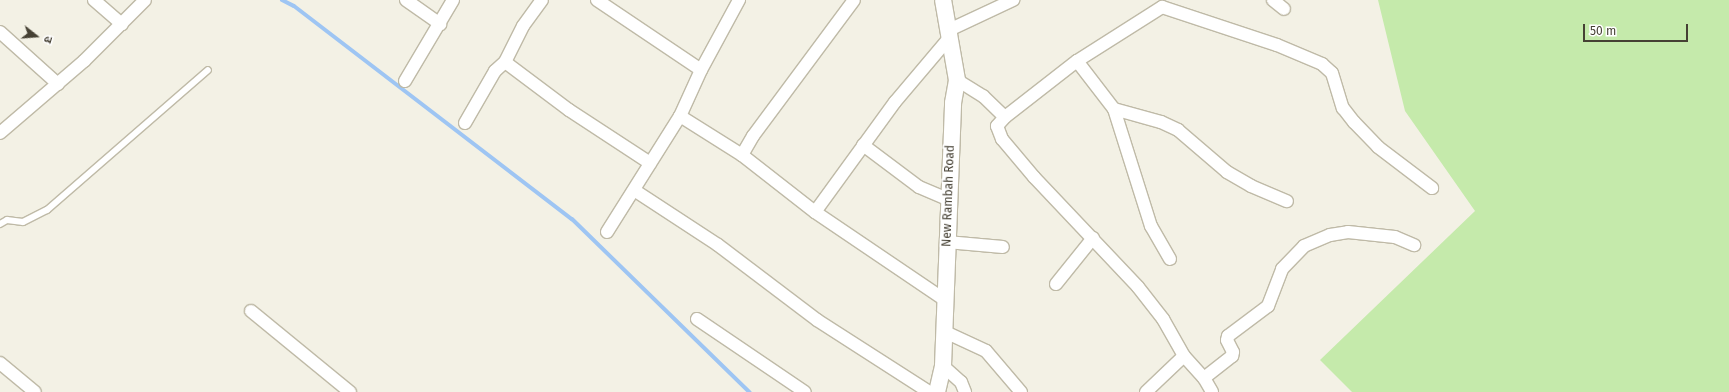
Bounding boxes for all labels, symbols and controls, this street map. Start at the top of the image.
north arrow [16,16,56,56]
scale bar [1585,16,1690,42]
text: 50 m [1590,24,1616,38]
text: उ [41,35,55,45]
street label: New Rambah Road [940,145,958,247]

